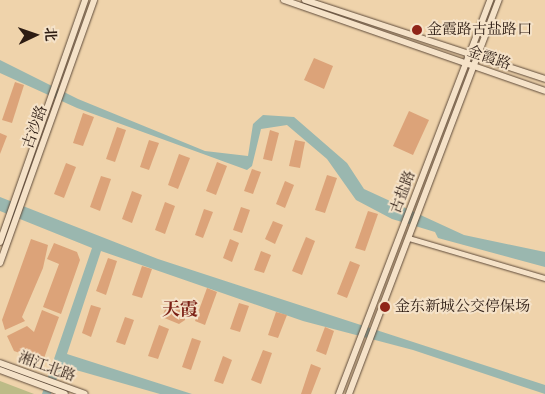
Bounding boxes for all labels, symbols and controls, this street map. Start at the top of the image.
north arrow [10,10,60,60]
place label: 金霞路古盐路口 [427,21,532,39]
marker: 金霞路古盐路口 [411,24,423,36]
text: 北 [41,27,59,42]
street label: 金霞路 [465,42,513,74]
street label: 古沙路 [19,103,51,151]
street label: 古盐路 [387,168,419,216]
place label: 金东新城公交停保场 [395,298,530,316]
district label: 天霞 [162,299,198,321]
marker: 金东新城公交停保场 [379,301,391,313]
street label: 湘江北路 [16,348,78,386]

